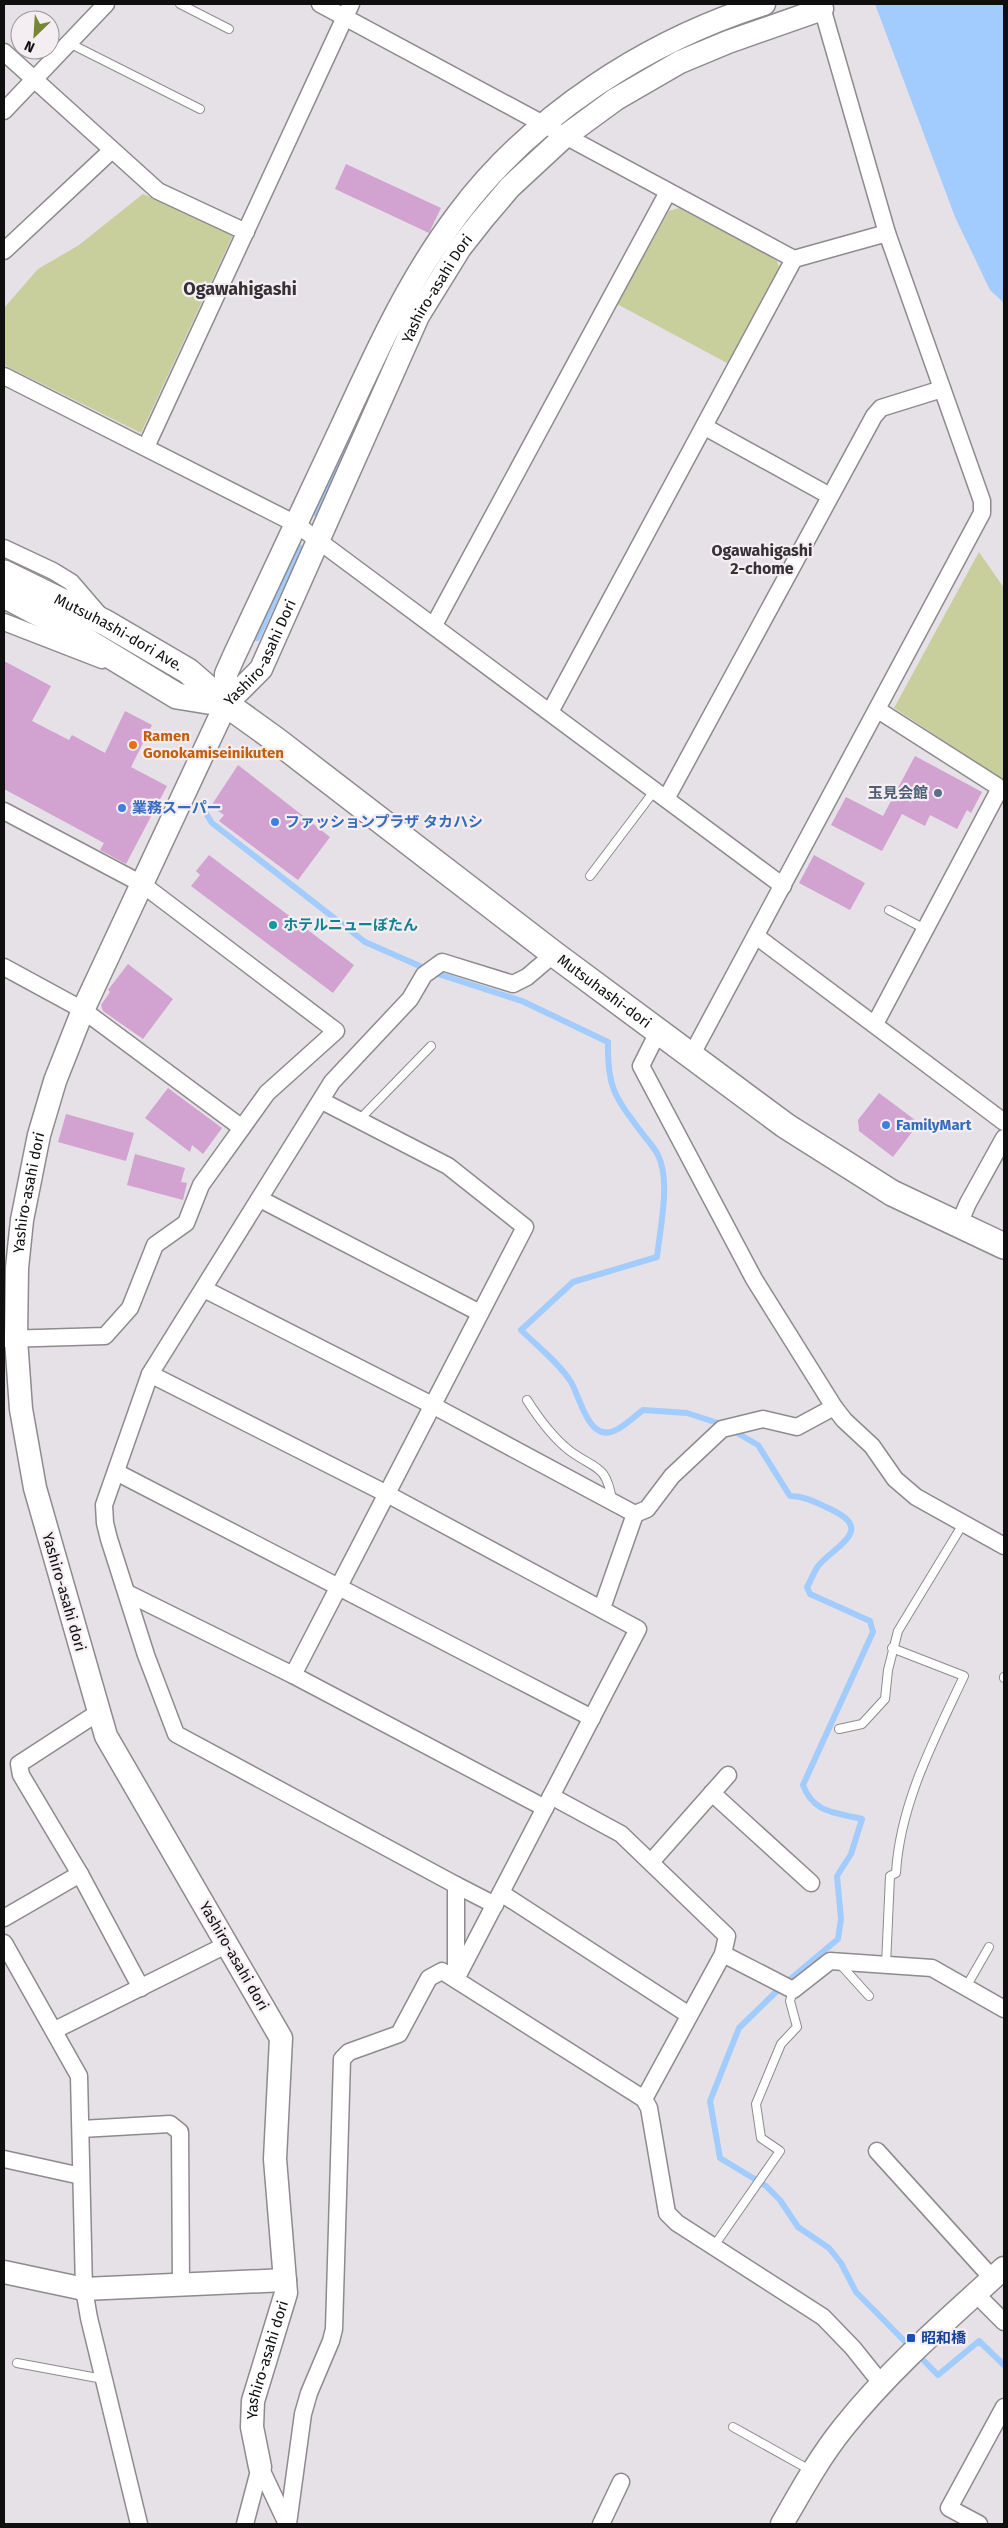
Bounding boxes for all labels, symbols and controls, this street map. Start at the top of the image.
north arrow [10,10,60,60]
text: N [22,37,38,56]
street label: Yashiro-asahi Dori [398,231,476,346]
district label: Ogawahigashi [183,278,297,300]
district label: Ogawahigashi 2-chome [712,541,813,578]
street label: Mutsuhashi-dori Ave. [51,590,186,675]
street label: Yashiro-asahi Dori [220,597,300,710]
place label: Ramen Gonokamiseinikuten [143,727,284,762]
marker: Ramen Gonokamiseinikuten [127,739,139,751]
place label: 玉見会館 [868,784,928,802]
marker: 玉見会館 [932,787,944,799]
place label: 業務スーパー [132,799,222,817]
marker: 業務スーパー [116,802,128,814]
place label: ファッションプラザ タカハシ [285,813,483,831]
marker: ファッションプラザ タカハシ [269,816,281,828]
place label: ホテルニューぼたん [283,916,418,934]
marker: ホテルニューぼたん [267,919,279,931]
street label: Mutsuhashi-dori [554,951,655,1032]
place label: FamilyMart [896,1116,972,1134]
marker: FamilyMart [880,1119,892,1131]
street label: Yashiro-asahi dori [10,1130,48,1254]
street label: Yashiro-asahi dori [38,1530,90,1654]
street label: Yashiro-asahi dori [196,1898,272,2014]
street label: Yashiro-asahi dori [243,2298,292,2420]
place label: 昭和橋 [921,2329,967,2347]
marker: 昭和橋 [905,2332,917,2344]

